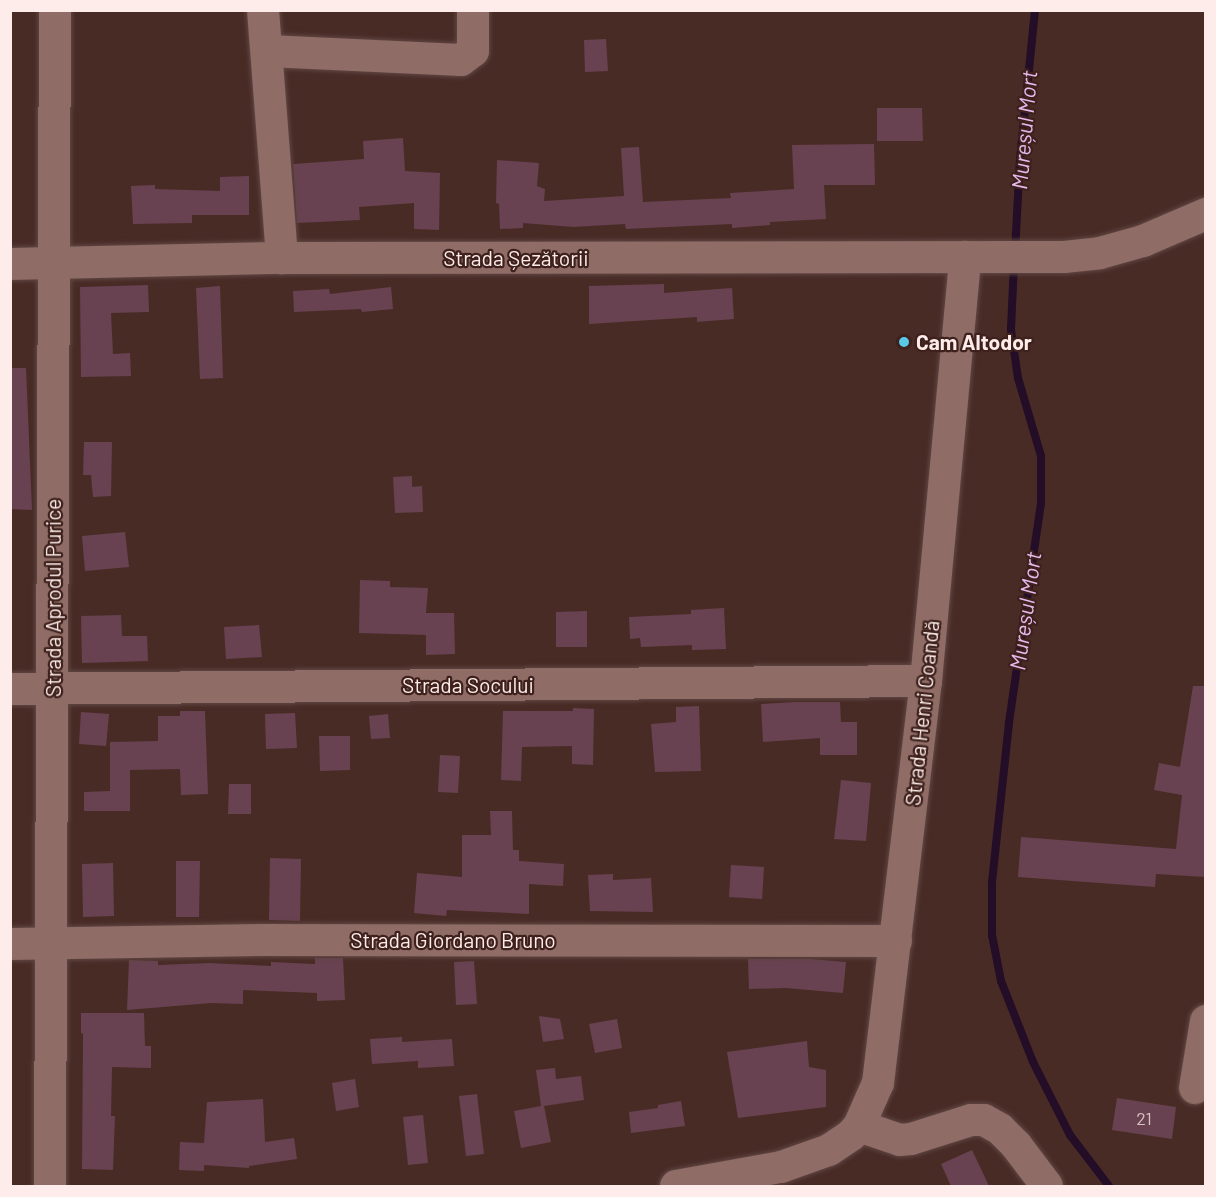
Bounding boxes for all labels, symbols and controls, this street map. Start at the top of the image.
water label: Mureșul Mort [1006,69,1042,191]
street label: Strada Șezătorii [443,245,589,271]
place label: Cam Altodor [916,329,1032,355]
marker: Cam Altodor [897,335,911,349]
street label: Strada Aprodul Purice [40,499,66,697]
water label: Mureșul Mort [1004,550,1046,672]
street label: Strada Henri Coandă [900,619,944,807]
street label: Strada Socului [402,672,534,698]
street label: Strada Giordano Bruno [350,927,556,953]
house number: 21 [1136,1107,1152,1129]

